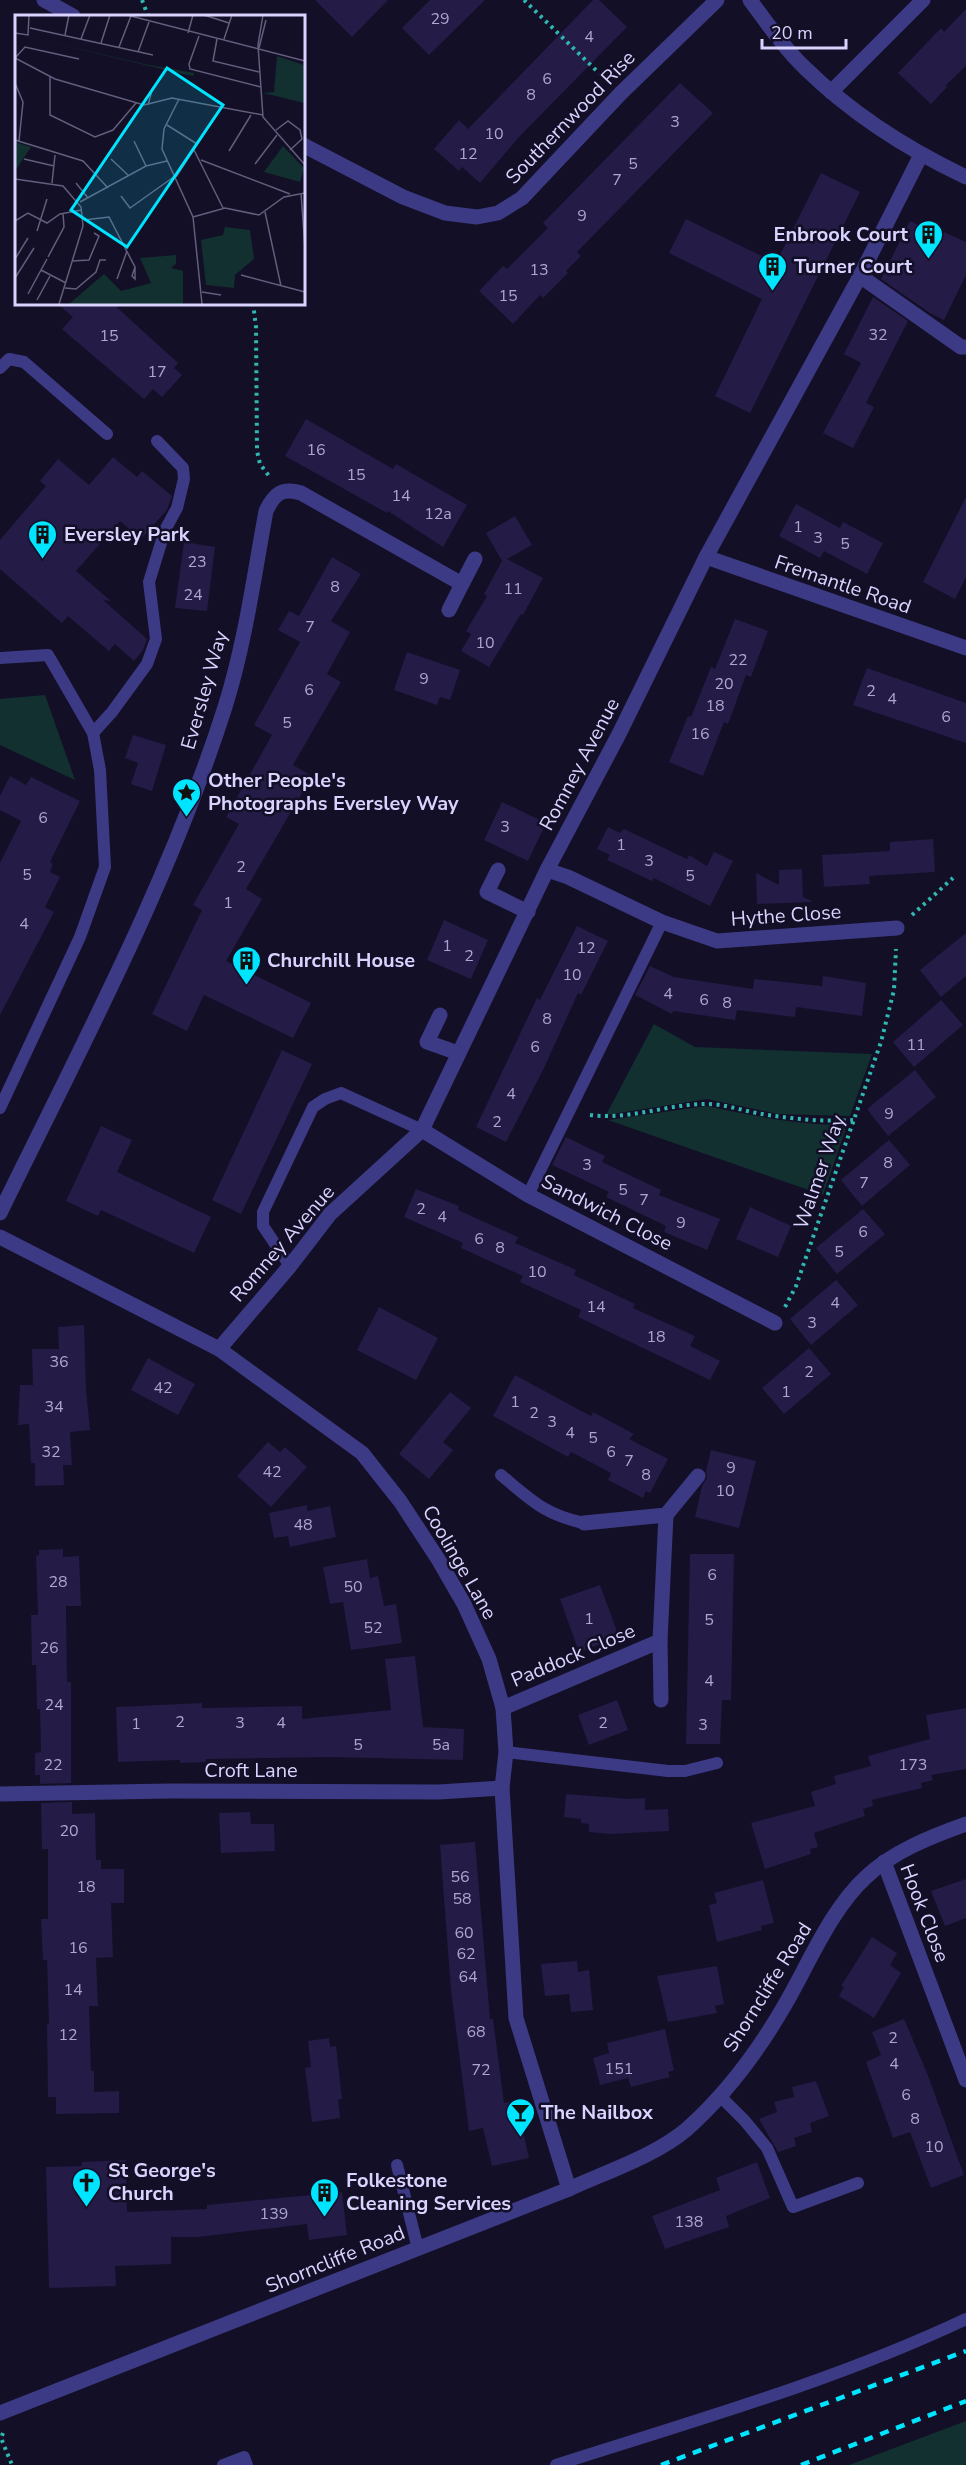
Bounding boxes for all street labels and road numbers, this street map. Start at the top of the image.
street label: Southernwood Rise [499,45,641,190]
street label: Fremantle Road [771,548,915,620]
street label: Eversley Way [175,627,235,753]
street label: Romney Avenue [533,693,626,835]
street label: Hythe Close [730,898,842,933]
street label: Walmer Way [787,1111,852,1233]
street label: Sandwich Close [537,1168,677,1257]
street label: Romney Avenue [224,1179,341,1308]
street label: Coolinge Lane [416,1500,503,1624]
street label: Paddock Close [507,1617,639,1694]
street label: Croft Lane [204,1757,298,1784]
street label: Hook Close [893,1860,956,1966]
street label: Shorncliffe Road [717,1917,818,2057]
street label: Shorncliffe Road [261,2219,409,2300]

